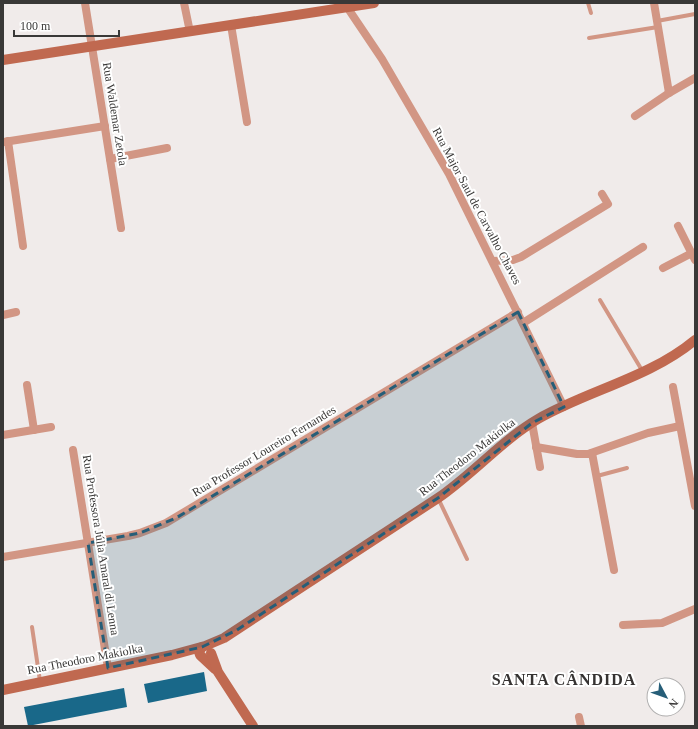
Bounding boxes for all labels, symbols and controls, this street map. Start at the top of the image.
scale bar [14,12,119,38]
text: 100 m [20,19,51,33]
street label: Rua Waldemar Zetola [100,61,130,167]
street label: Rua Major Saul de Carvalho Chaves [430,125,525,287]
street label: Rua Professor Loureiro Fernandes [190,402,339,499]
street label: Rua Theodoro Makiolka [416,415,518,499]
street label: Rua Professora Júlia Amaral di Lenna [80,454,122,637]
street label: Rua Theodoro Makiolka [26,641,145,677]
district label: SANTA CÂNDIDA [492,670,636,688]
north arrow [646,677,686,717]
text: N [666,697,681,711]

